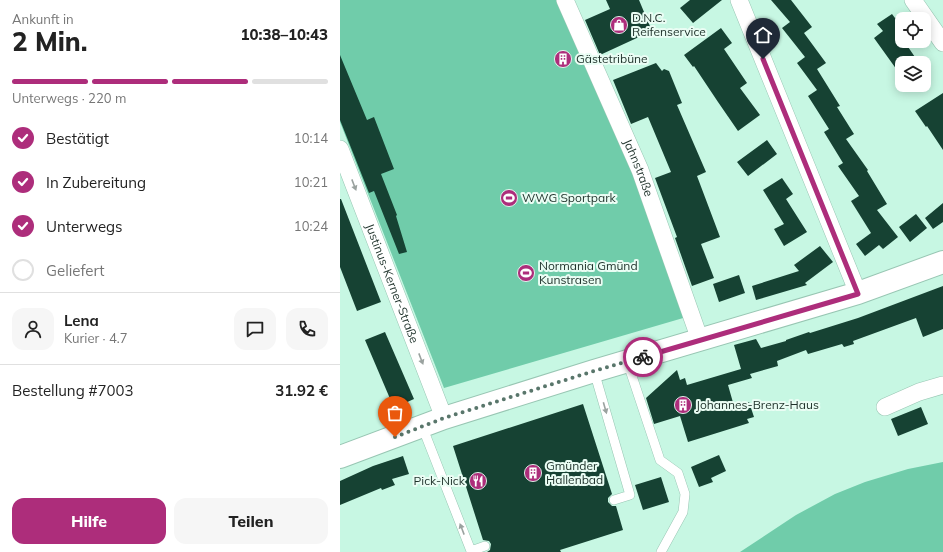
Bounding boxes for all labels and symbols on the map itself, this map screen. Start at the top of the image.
place label: D.N.C. Reifenservice [632,10,706,39]
shop icon: D.N.C. Reifenservice [609,15,629,35]
pin [746,18,780,59]
building icon: Gästetribüne [553,49,573,69]
place label: Gästetribüne [576,51,648,66]
street label: Jahnstraße [620,136,657,198]
one-way arrow [352,180,358,192]
sports icon: WWG Sportpark [499,188,519,208]
place label: WWG Sportpark [522,190,617,205]
street label: Justinus-Kerner-Straße [362,221,422,345]
place label: Normania Gmünd Kunstrasen [539,258,638,287]
sports icon: Normania Gmünd Kunstrasen [516,263,536,283]
courier [623,337,663,377]
one-way arrow [419,353,425,365]
building icon: Johannes-Brenz-Haus [673,395,693,415]
pin [378,396,412,437]
place label: Johannes-Brenz-Haus [696,397,819,412]
one-way arrow [602,402,608,414]
place label: Gmünder Hallenbad [546,458,603,487]
building icon: Gmünder Hallenbad [523,463,543,483]
restaurant icon: Pick-Nick [468,471,488,491]
place label: Pick-Nick [413,473,466,488]
one-way arrow [458,522,464,534]

